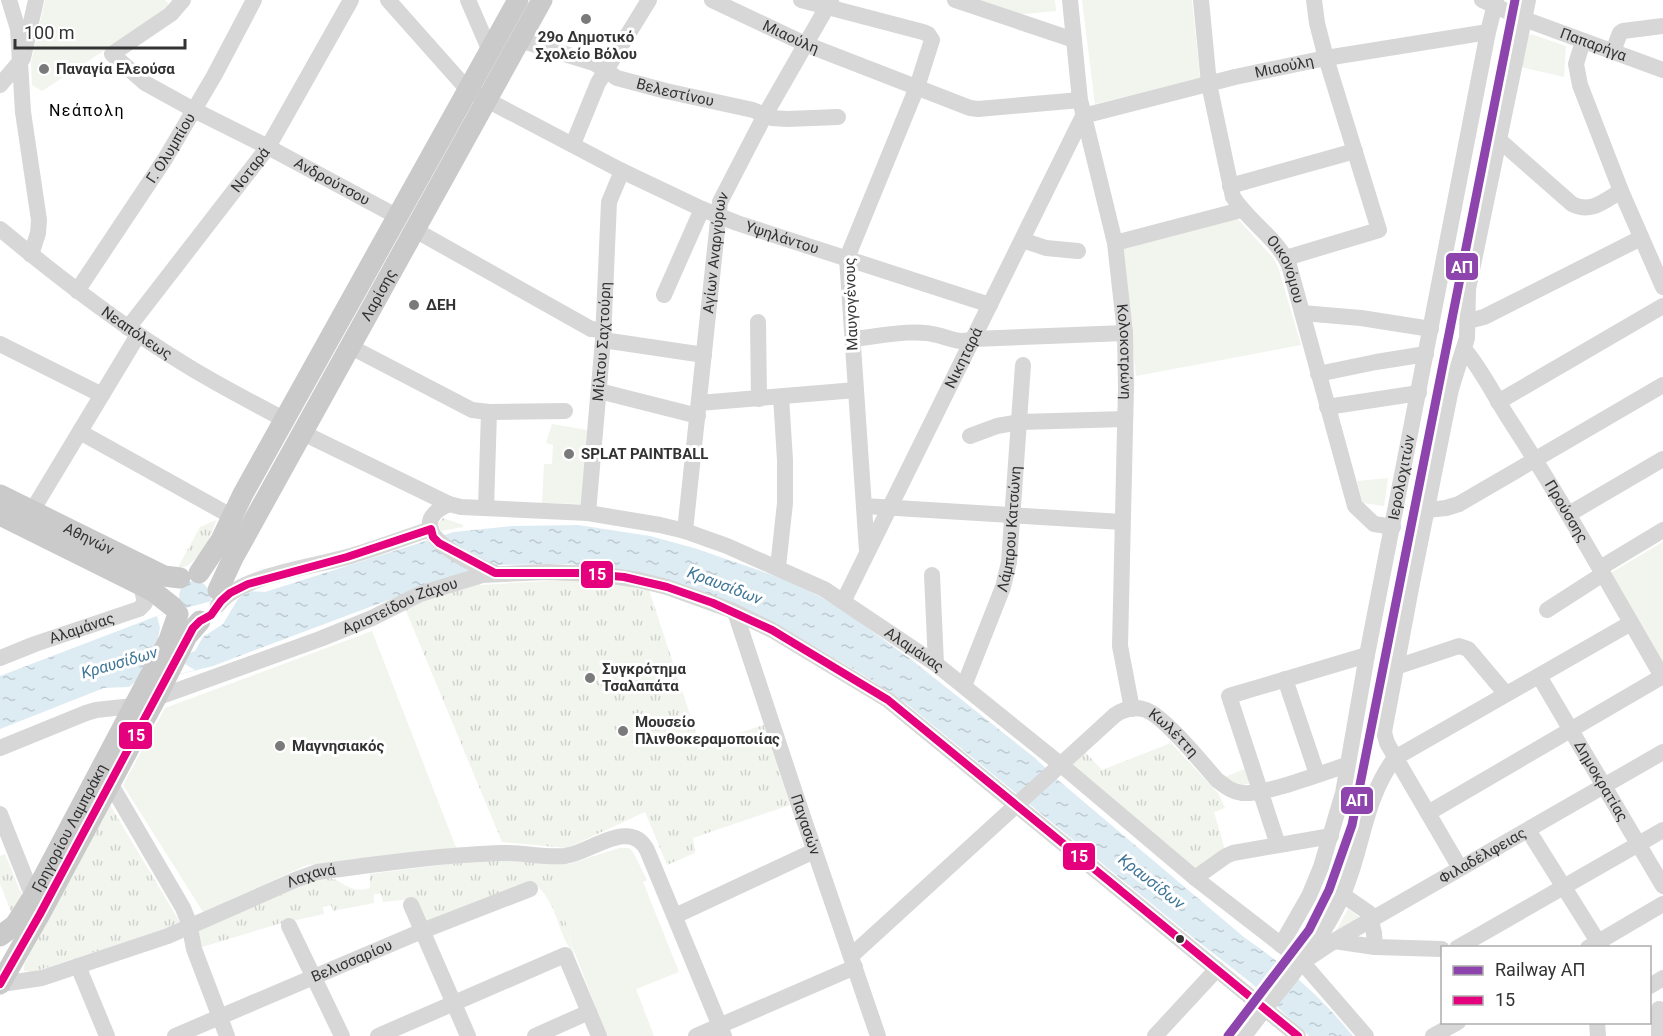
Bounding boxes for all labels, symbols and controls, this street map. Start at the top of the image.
scale bar [15,12,184,50]
marker: 29ο Δημοτικό Σχολείο Βόλου [579,12,593,26]
street label: Μιαούλη [760,16,821,57]
text: 100 m [24,22,75,43]
street label: Παπαρήγα [1558,24,1630,65]
place label: 29ο Δημοτικό Σχολείο Βόλου [535,28,637,63]
street label: Μιαούλη [1253,52,1315,82]
place label: Παναγία Ελεούσα [56,60,175,78]
marker: Παναγία Ελεούσα [37,62,51,76]
street label: Βελεστίνου [635,75,716,110]
district label: Νεάπολη [49,101,125,120]
street label: Γ. Ολυμπίου [142,110,199,187]
street label: Νοταρά [227,143,274,196]
street label: Ανδρούτσου [291,154,373,209]
street label: Αγίων Αναργύρων [699,189,733,314]
street label: Υψηλάντου [743,217,821,258]
street label: Οικονόμου [1263,231,1308,305]
line badge: ΑΠ [1445,252,1479,281]
street label: Μαυγογένους [840,257,862,351]
text: ΑΠ [1451,258,1473,277]
street label: Λαρίσης [357,266,400,324]
street label: Μίλτου Σαχτούρη [589,281,615,402]
place label: ΔΕΗ [426,296,456,314]
marker: ΔΕΗ [407,298,421,312]
street label: Νεαπόλεως [98,303,176,363]
street label: Κολοκοτρώνη [1113,303,1135,400]
street label: Νικηταρά [941,324,986,391]
street label: Ιερολοχιτών [1384,433,1419,522]
place label: SPLAT PAINTBALL [581,445,708,463]
marker: SPLAT PAINTBALL [562,447,576,461]
street label: Λάμπρου Κατσώνη [993,465,1025,594]
street label: Προύσσης [1541,477,1592,546]
street label: Αθηνών [61,519,117,559]
line badge: 15 [580,560,614,589]
water label: Κραυσίδων [685,563,765,609]
text: 15 [588,565,606,584]
street label: Αριστείδου Ζάχου [340,574,460,638]
street label: Αλαμάνας [47,609,117,648]
street label: Αλαμάνας [881,623,948,676]
water label: Κραυσίδων [79,642,160,682]
place label: Συγκρότημα Τσαλαπάτα [602,660,686,695]
marker: Συγκρότημα Τσαλαπάτα [583,671,597,685]
street label: Κωλέττη [1145,704,1202,761]
place label: Μουσείο Πλινθοκεραμοποιίας [635,713,780,748]
line badge: 15 [118,721,153,750]
marker: Μουσείο Πλινθοκεραμοποιίας [616,724,630,738]
text: 15 [127,726,145,745]
place label: Μαγνησιακός [292,737,385,755]
street label: Δημοκρατίας [1570,737,1632,825]
marker: Μαγνησιακός [273,739,287,753]
street label: Γρηγορίου Λαμπράκη [28,761,111,895]
line badge: ΑΠ [1340,786,1374,815]
text: ΑΠ [1346,791,1368,810]
street label: Παγασών [787,792,824,857]
street label: Φιλαδέλφειας [1436,824,1529,888]
line badge: 15 [1062,842,1096,871]
text: 15 [1070,847,1088,866]
water label: Κραυσίδων [1115,850,1189,913]
street label: Λαχανά [284,860,337,892]
unlabelled marker [1174,933,1186,945]
street label: Βελισσαρίου [309,936,395,986]
legend [1441,946,1651,1024]
text: Railway ΑΠ [1495,959,1585,980]
text: 15 [1495,989,1515,1010]

